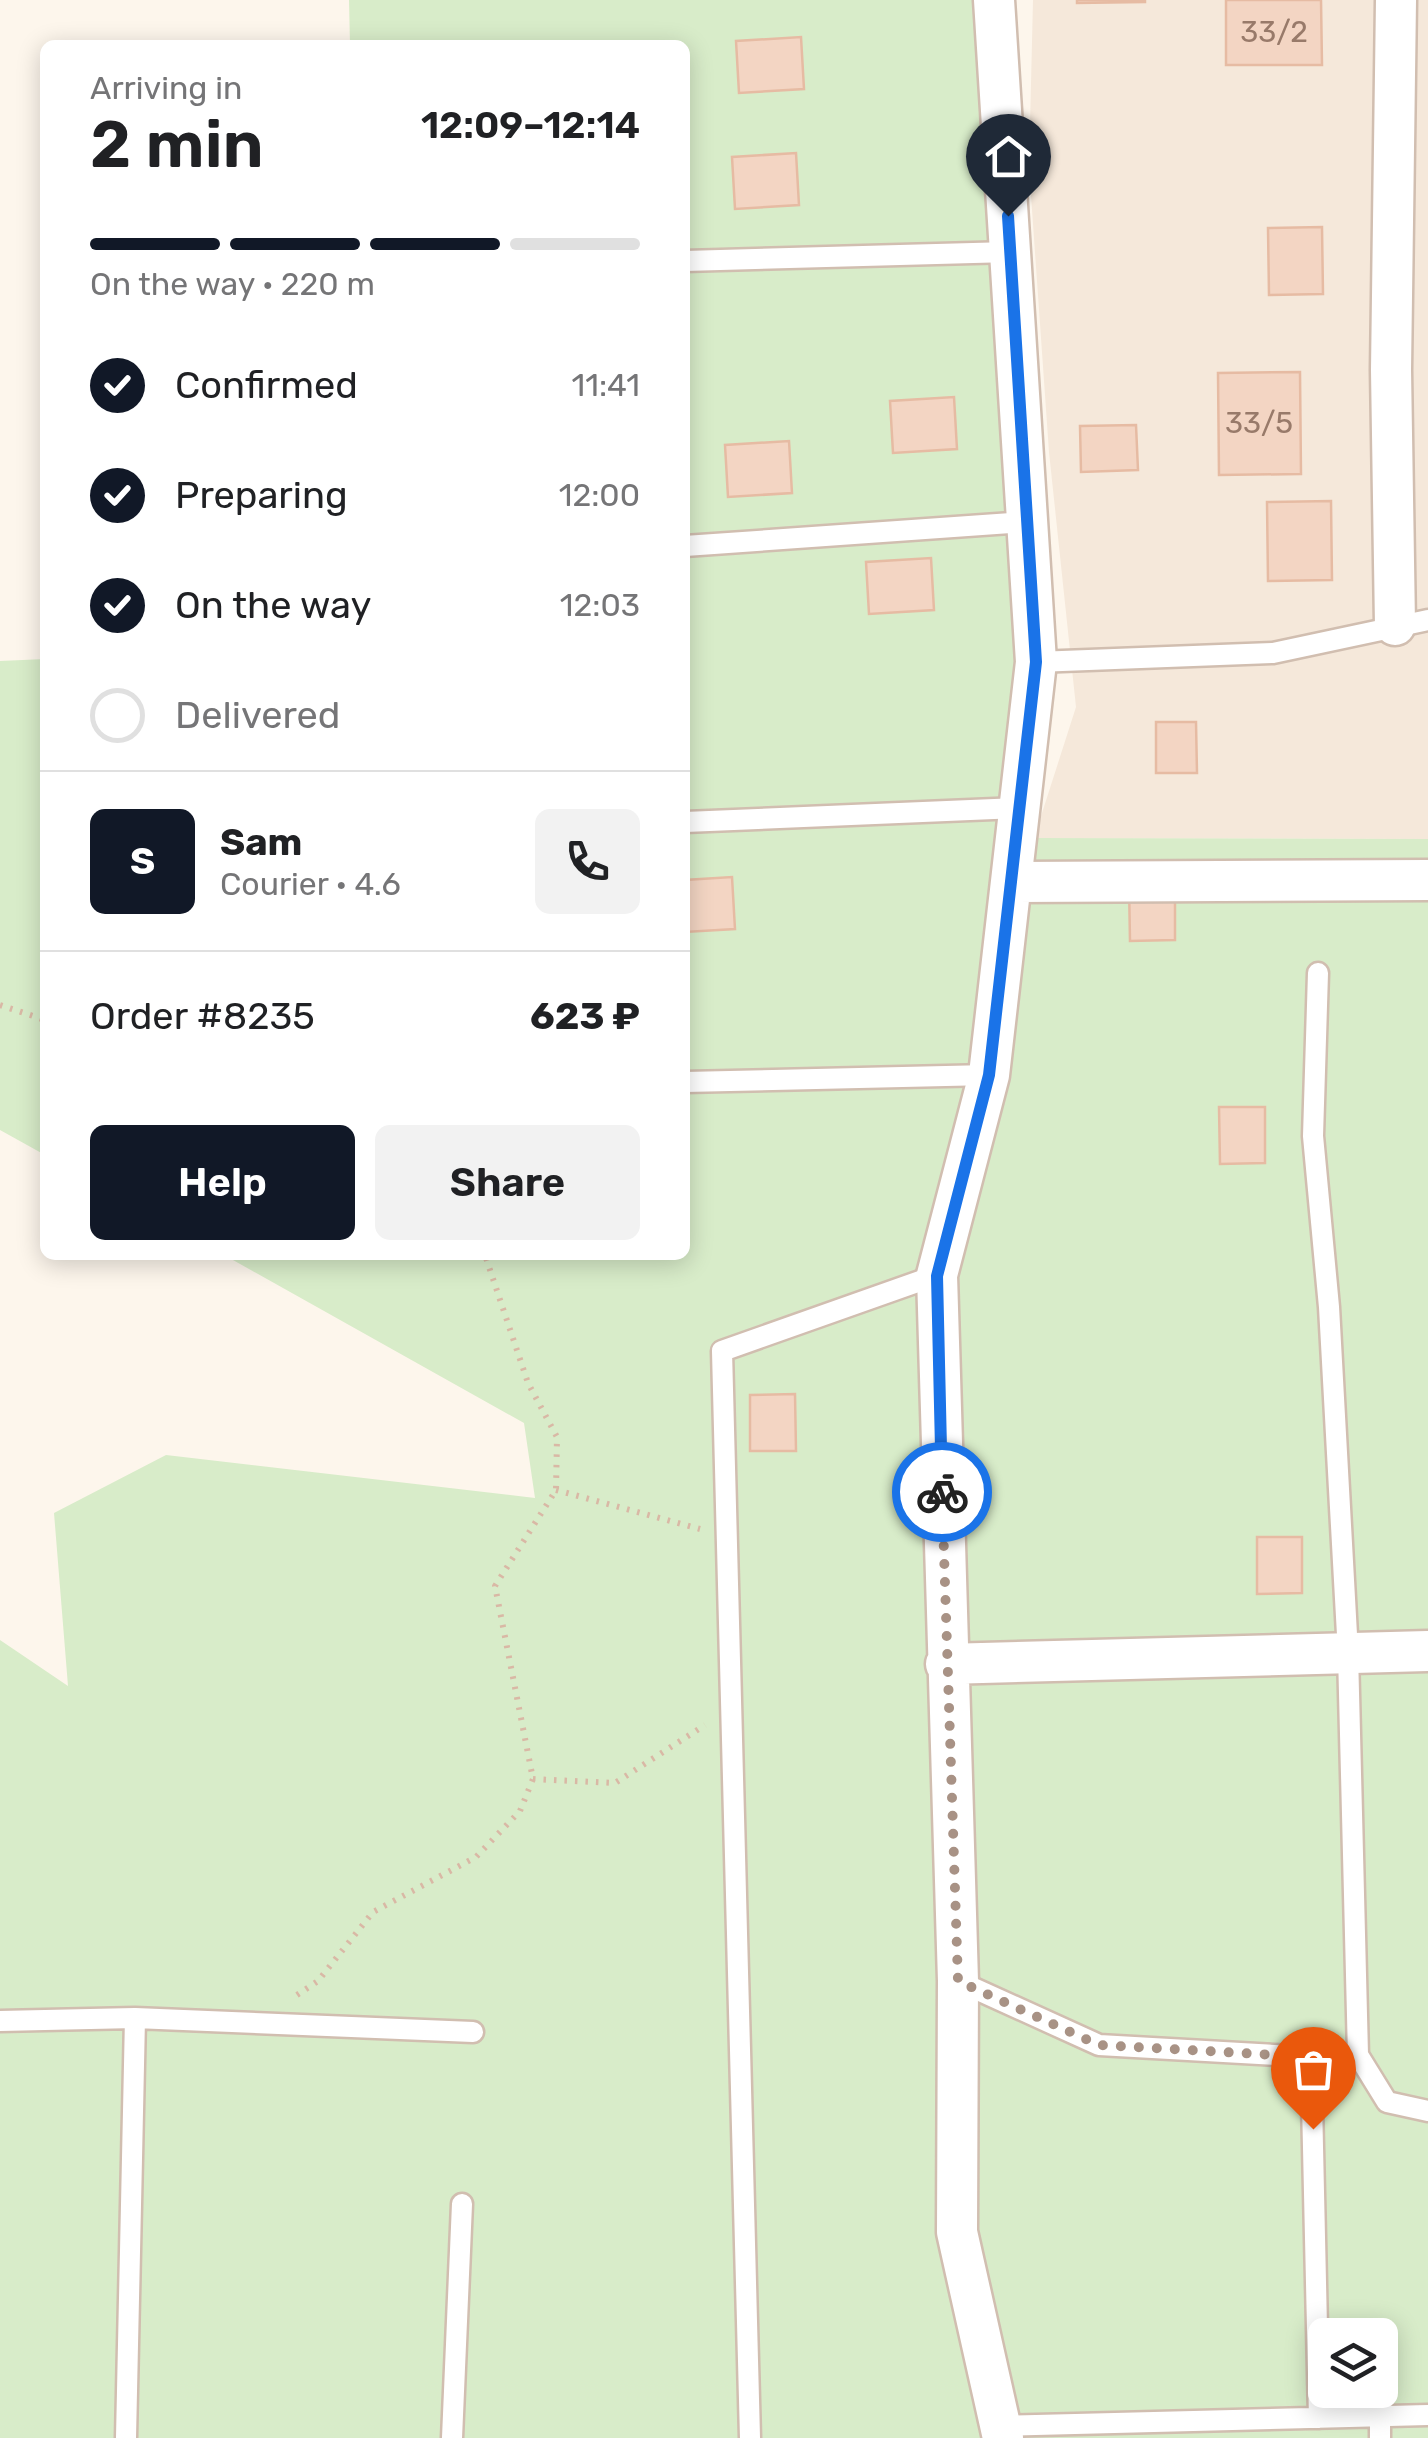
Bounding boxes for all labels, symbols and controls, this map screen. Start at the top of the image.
house number: 33/2 [1240,14,1308,50]
text: Arriving in [90,69,242,107]
text: 12:09–12:14 [421,102,640,148]
text: 2 min [90,106,264,183]
pin [966,114,1051,217]
icon: home [981,129,1036,184]
text: On the way · 220 m [90,265,375,303]
icon: check [90,358,145,413]
text: Confirmed [175,362,358,408]
text: 11:41 [571,366,640,404]
house number: 33/5 [1225,405,1293,441]
icon: check [90,468,145,523]
text: Preparing [175,472,348,518]
text: 12:00 [559,476,640,514]
icon: check [90,578,145,633]
text: On the way [175,582,371,628]
text: 12:03 [560,586,640,624]
text: Delivered [175,692,340,738]
button: phone [535,809,640,914]
text: Sam [220,819,302,865]
text: S [130,838,155,884]
text: Courier · 4.6 [220,865,401,903]
text: Order #8235 [90,993,315,1039]
text: 623 ₽ [530,993,640,1039]
button: Help [90,1125,355,1240]
button: Share [375,1125,640,1240]
courier [892,1442,992,1542]
icon: bike [915,1465,970,1520]
pin [1271,2027,1356,2130]
icon: bag [1286,2042,1341,2097]
map controls [1308,2318,1398,2408]
button: layers [1308,2318,1398,2408]

